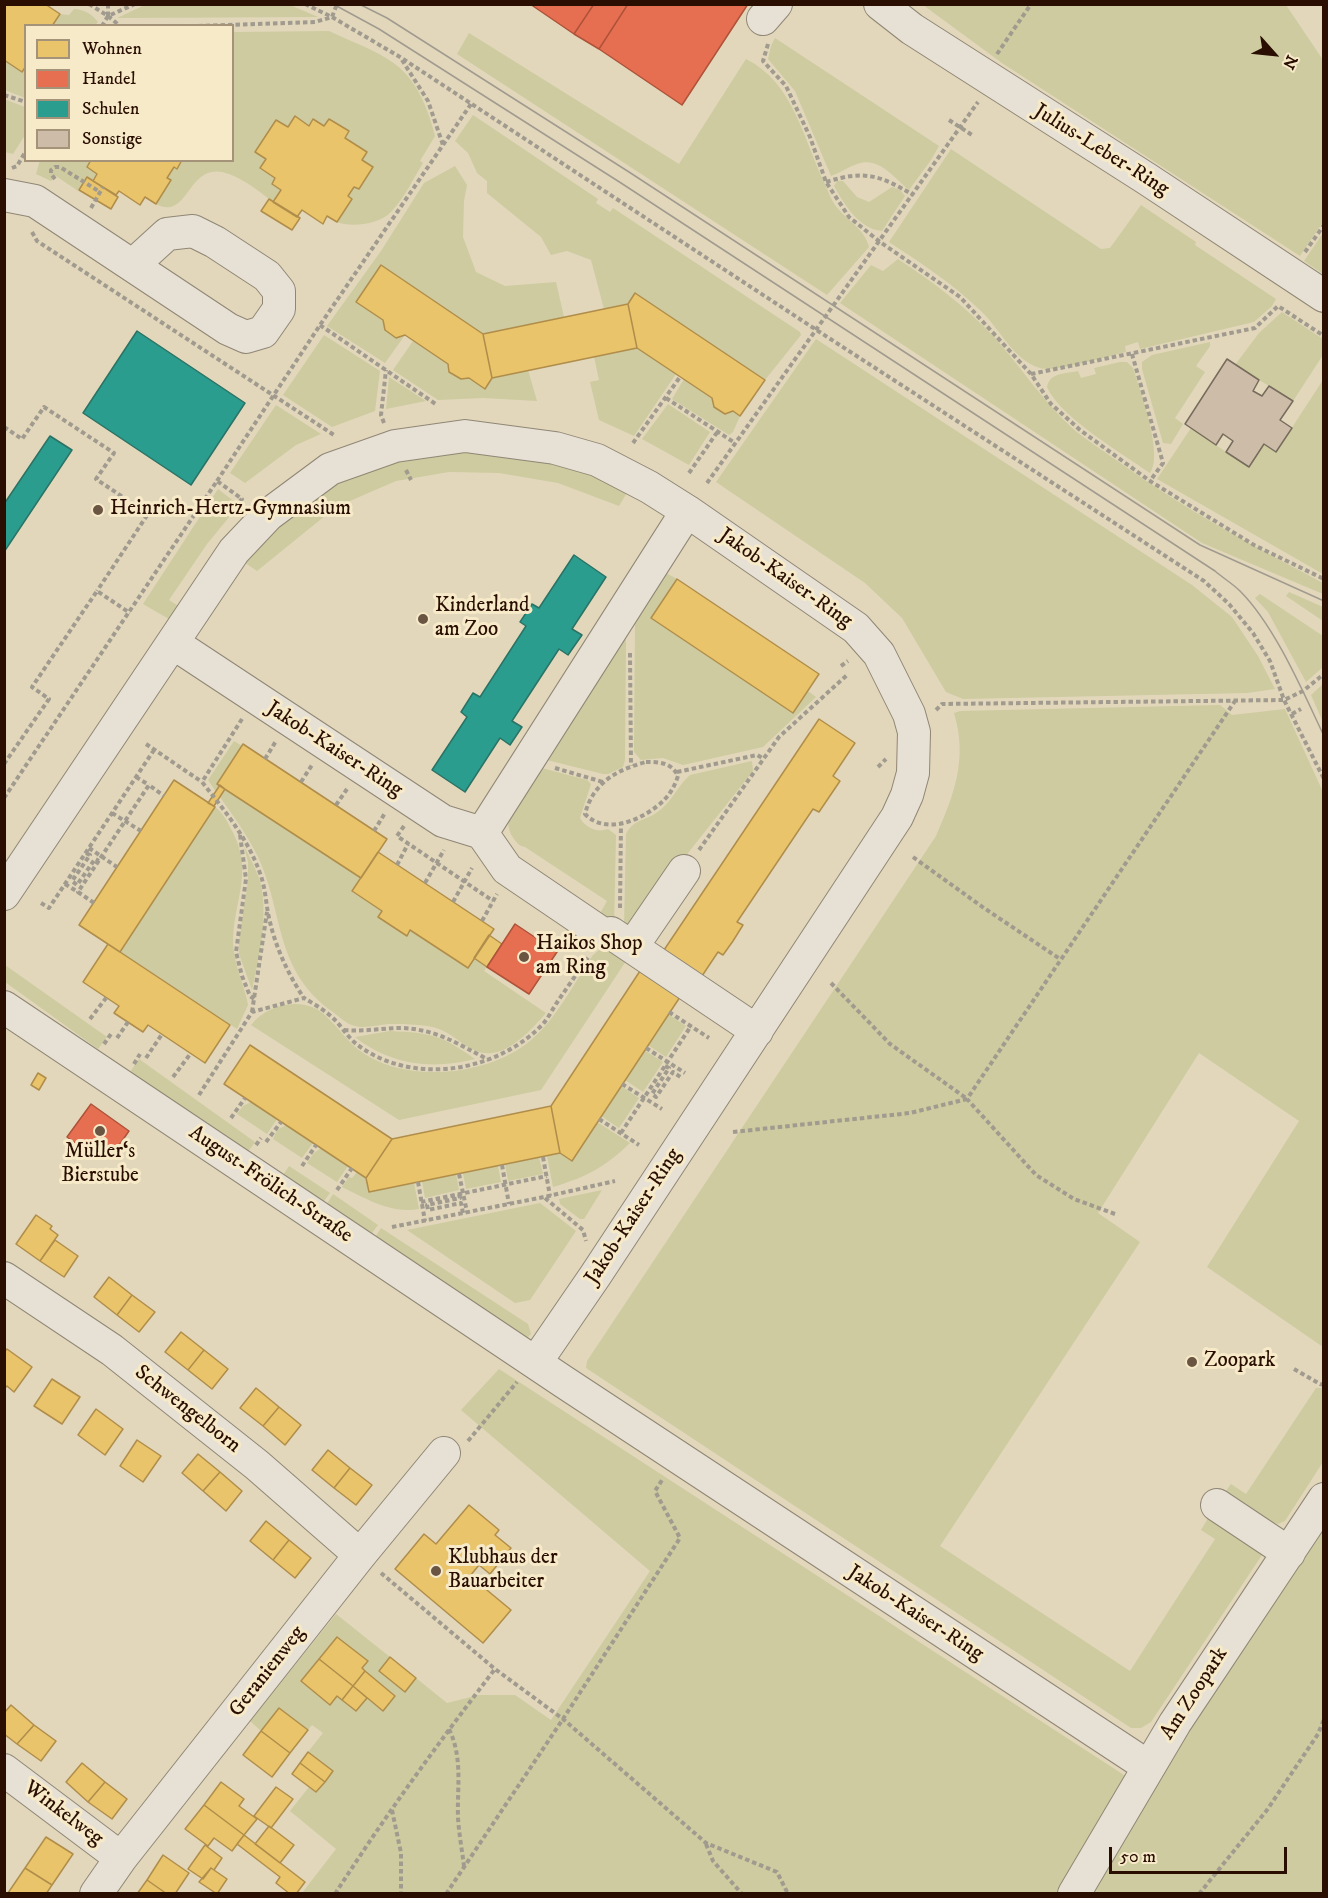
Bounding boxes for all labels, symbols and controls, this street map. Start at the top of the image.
legend [24,24,234,162]
north arrow [1244,24,1304,84]
text: Wohnen [82,38,142,60]
text: N [1278,52,1302,73]
text: Handel [82,68,136,90]
text: Schulen [82,98,139,120]
street label: Julius-Leber-Ring [1029,99,1173,203]
text: Sonstige [82,128,142,150]
place label: Heinrich-Hertz-Gymnasium [110,497,351,523]
marker: Heinrich-Hertz-Gymnasium [91,503,105,517]
street label: Jakob-Kaiser-Ring [713,524,857,634]
place label: Kinderland am Zoo [435,594,530,644]
marker: Kinderland am Zoo [416,612,430,626]
street label: Jakob-Kaiser-Ring [261,697,407,803]
place label: Haikos Shop am Ring [536,932,643,982]
marker: Haikos Shop am Ring [517,950,531,964]
street label: August-Frölich-Straße [183,1121,357,1249]
marker: Müller‘s Bierstube [93,1124,107,1138]
place label: Müller‘s Bierstube [61,1140,139,1190]
street label: Jakob-Kaiser-Ring [581,1144,687,1290]
place label: Zoopark [1204,1349,1276,1375]
marker: Zoopark [1185,1355,1199,1369]
street label: Schwengelborn [129,1361,245,1459]
place label: Klubhaus der Bauarbeiter [448,1546,557,1596]
street label: Jakob-Kaiser-Ring [842,1561,988,1667]
marker: Klubhaus der Bauarbeiter [429,1564,443,1578]
street label: Geranienweg [225,1622,311,1722]
street label: Am Zoopark [1156,1643,1234,1745]
street label: Winkelweg [18,1776,108,1852]
scale bar [1112,1835,1290,1873]
text: 50 m [1120,1846,1156,1868]

